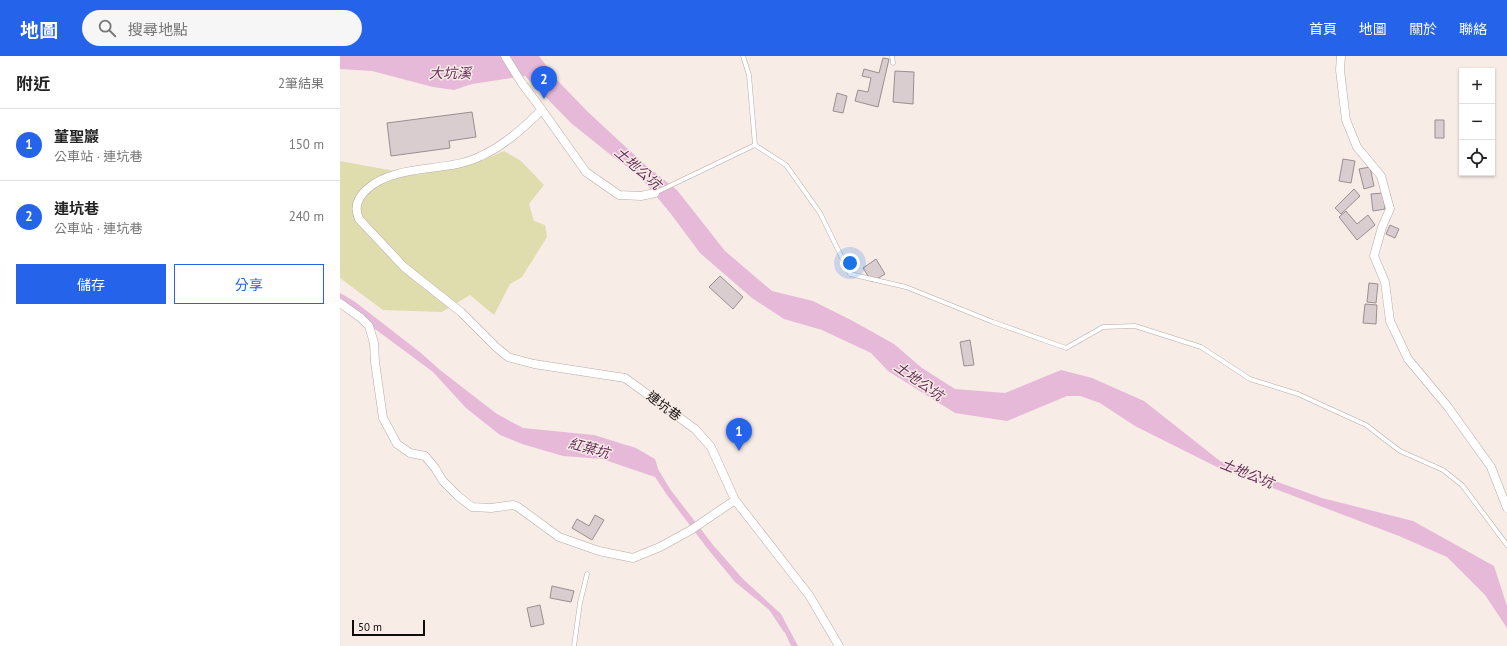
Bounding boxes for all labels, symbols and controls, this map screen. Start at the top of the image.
search box [82,10,362,46]
icon: search [96,17,118,39]
text: 地圖 [20,18,58,42]
text: 搜尋地點 [128,20,188,39]
text: 首頁 [1309,20,1337,38]
text: 地圖 [1359,20,1387,38]
text: 關於 [1409,20,1437,38]
text: 聯絡 [1459,20,1487,38]
water label: 大坑溪 [429,64,473,82]
pin: 2 [531,66,557,99]
map controls [1459,68,1495,176]
button: + [1459,68,1495,104]
text: 附近 [16,73,50,95]
text: 2筆結果 [278,75,324,92]
button: − [1459,104,1495,140]
text: 董聖巖 [54,127,99,146]
text: 1 [25,136,33,153]
text: 150 m [289,136,324,153]
button: locate [1459,140,1495,176]
water label: 土地公坑 [611,143,667,194]
text: 公車站 · 連坑巷 [54,148,142,165]
text: 連坑巷 [54,199,99,218]
text: 2 [25,208,33,225]
text: 240 m [289,208,324,225]
text: 公車站 · 連坑巷 [54,220,142,237]
your location [840,253,860,273]
button: 儲存 [16,264,166,304]
button: 分享 [174,264,324,304]
water label: 土地公坑 [891,358,949,406]
street label: 連坑巷 [643,387,685,425]
pin: 1 [726,418,752,451]
water label: 紅葉坑 [566,434,614,463]
water label: 土地公坑 [1218,454,1278,493]
scale bar [352,618,425,637]
text: 50 m [358,620,382,634]

